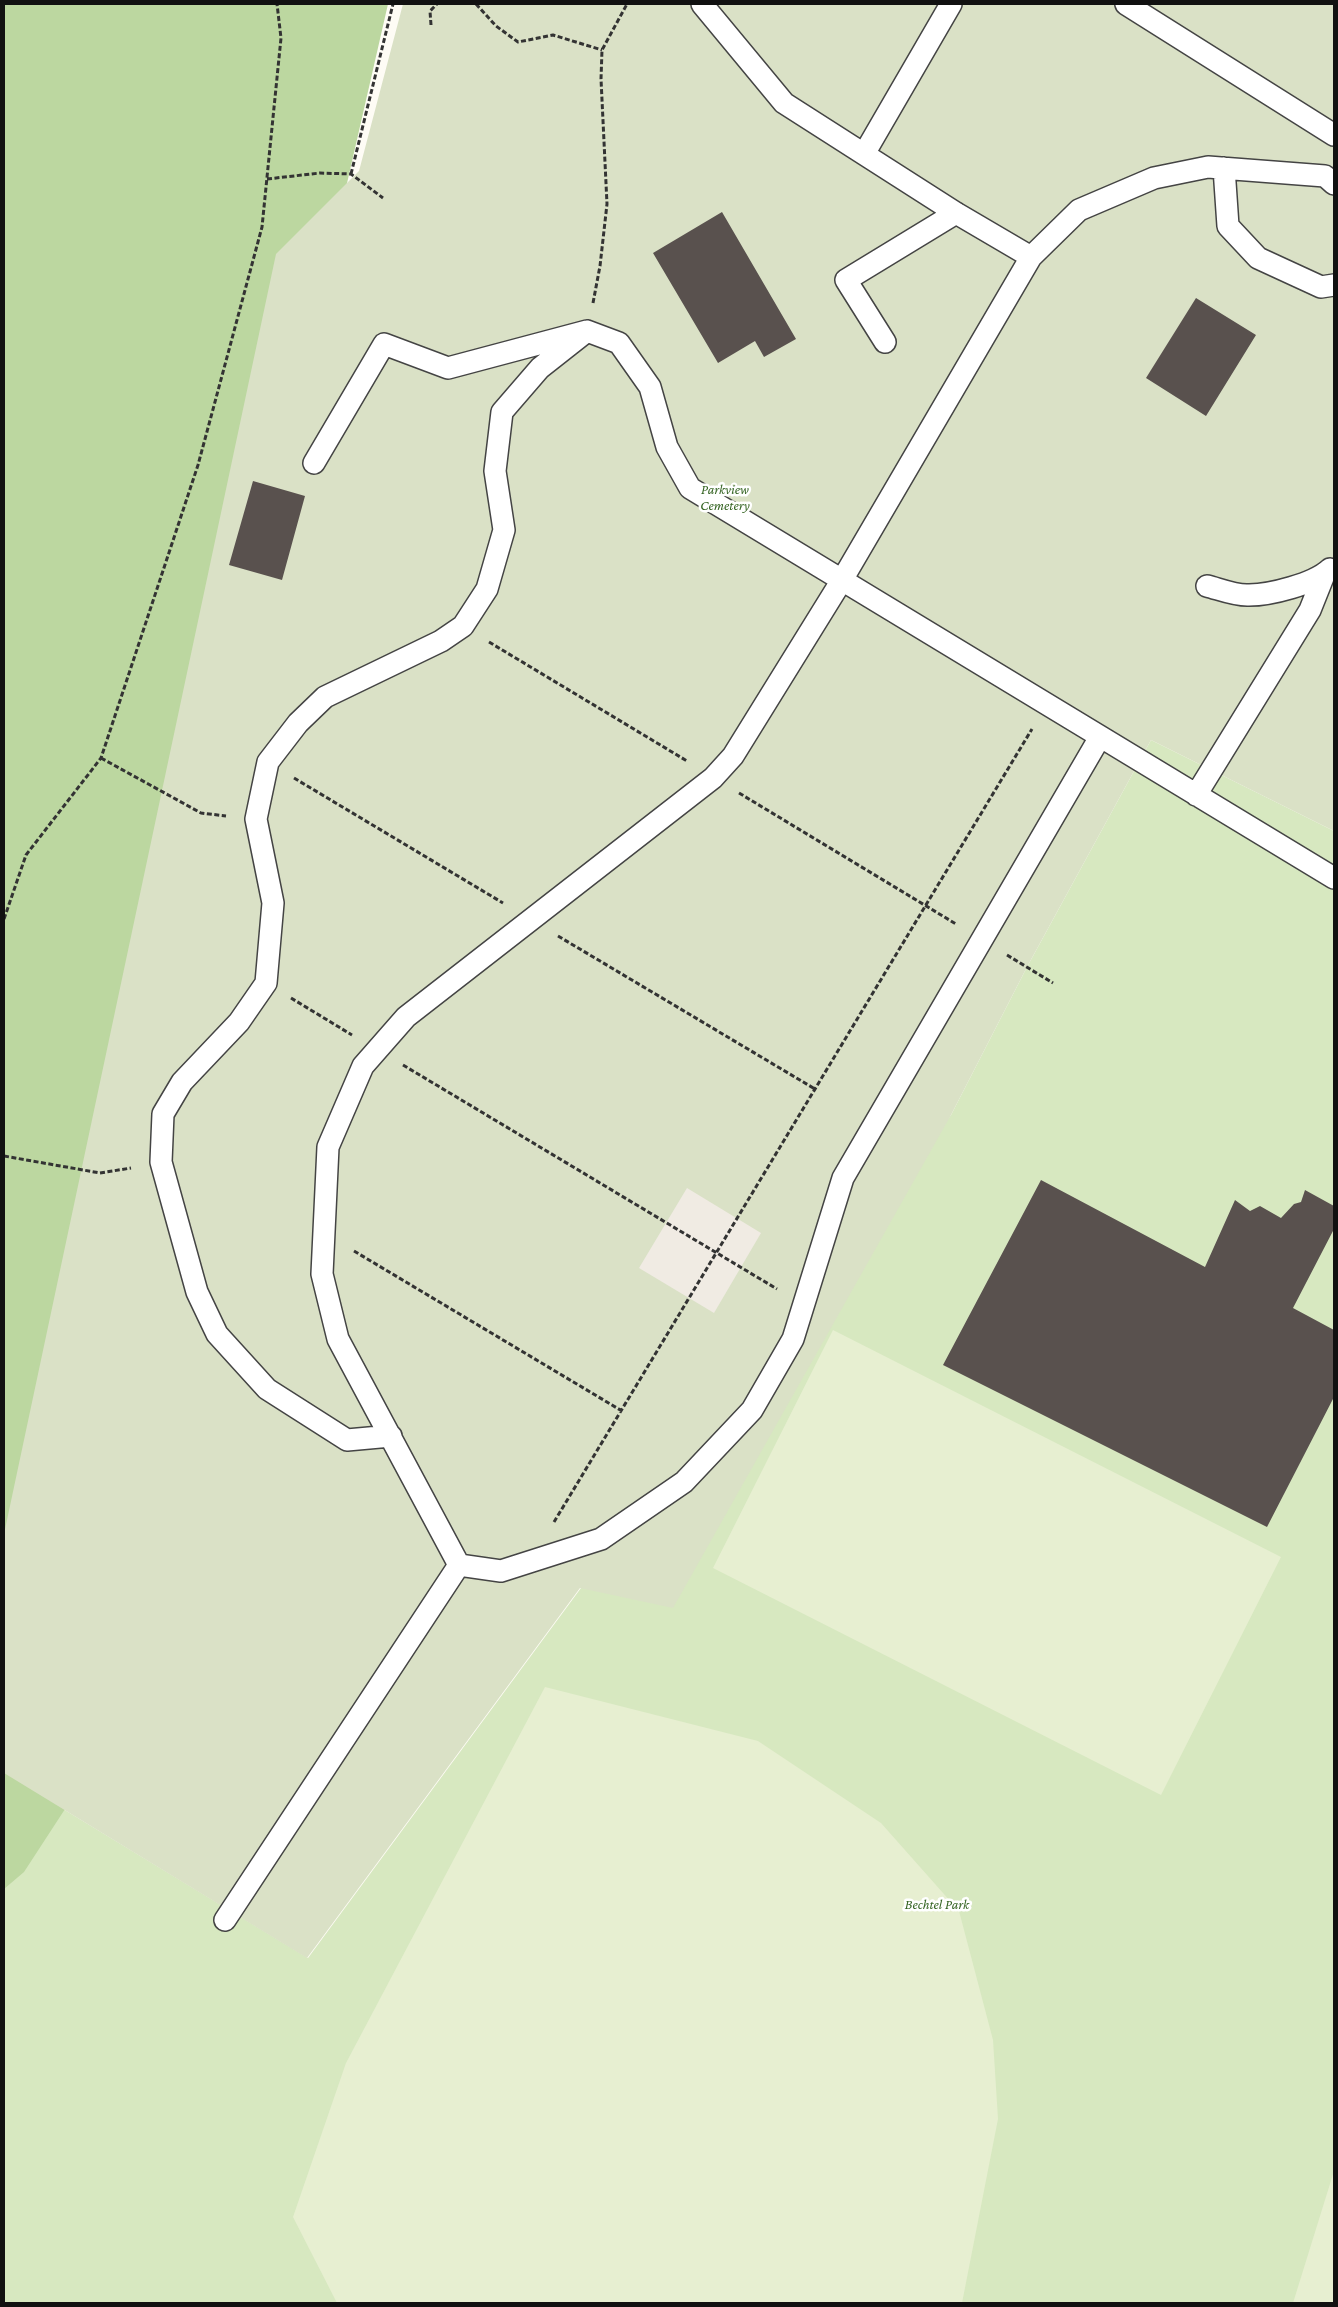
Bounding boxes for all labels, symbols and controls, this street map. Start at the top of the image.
park label: Parkview Cemetery [700,482,750,514]
park label: Bechtel Park [905,1897,969,1913]

